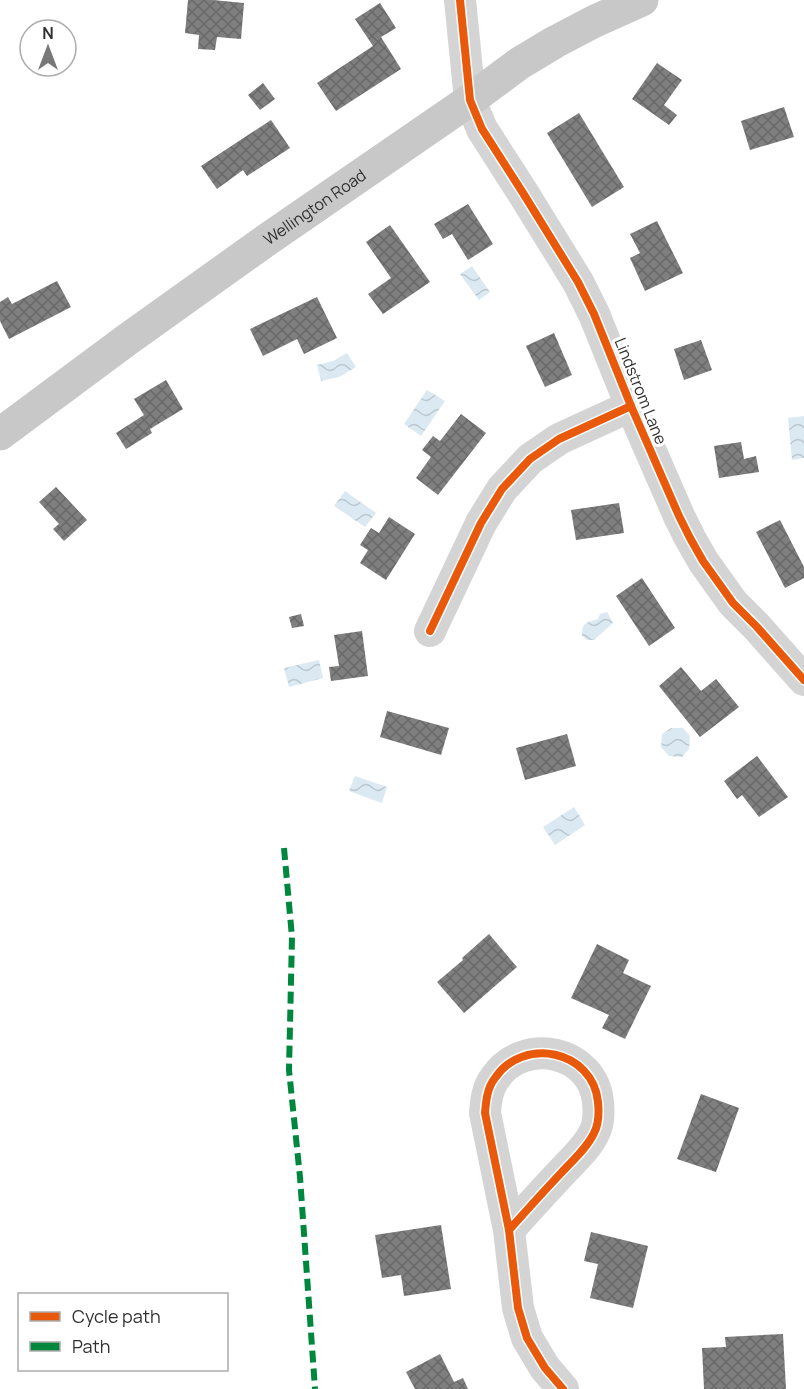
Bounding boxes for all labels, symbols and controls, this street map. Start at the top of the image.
north arrow [18,18,78,78]
text: N [42,22,54,44]
street label: Wellington Road [259,164,370,250]
street label: Lindstrom Lane [610,334,672,448]
legend [18,1293,228,1371]
text: Cycle path [72,1304,161,1328]
text: Path [72,1334,110,1358]

